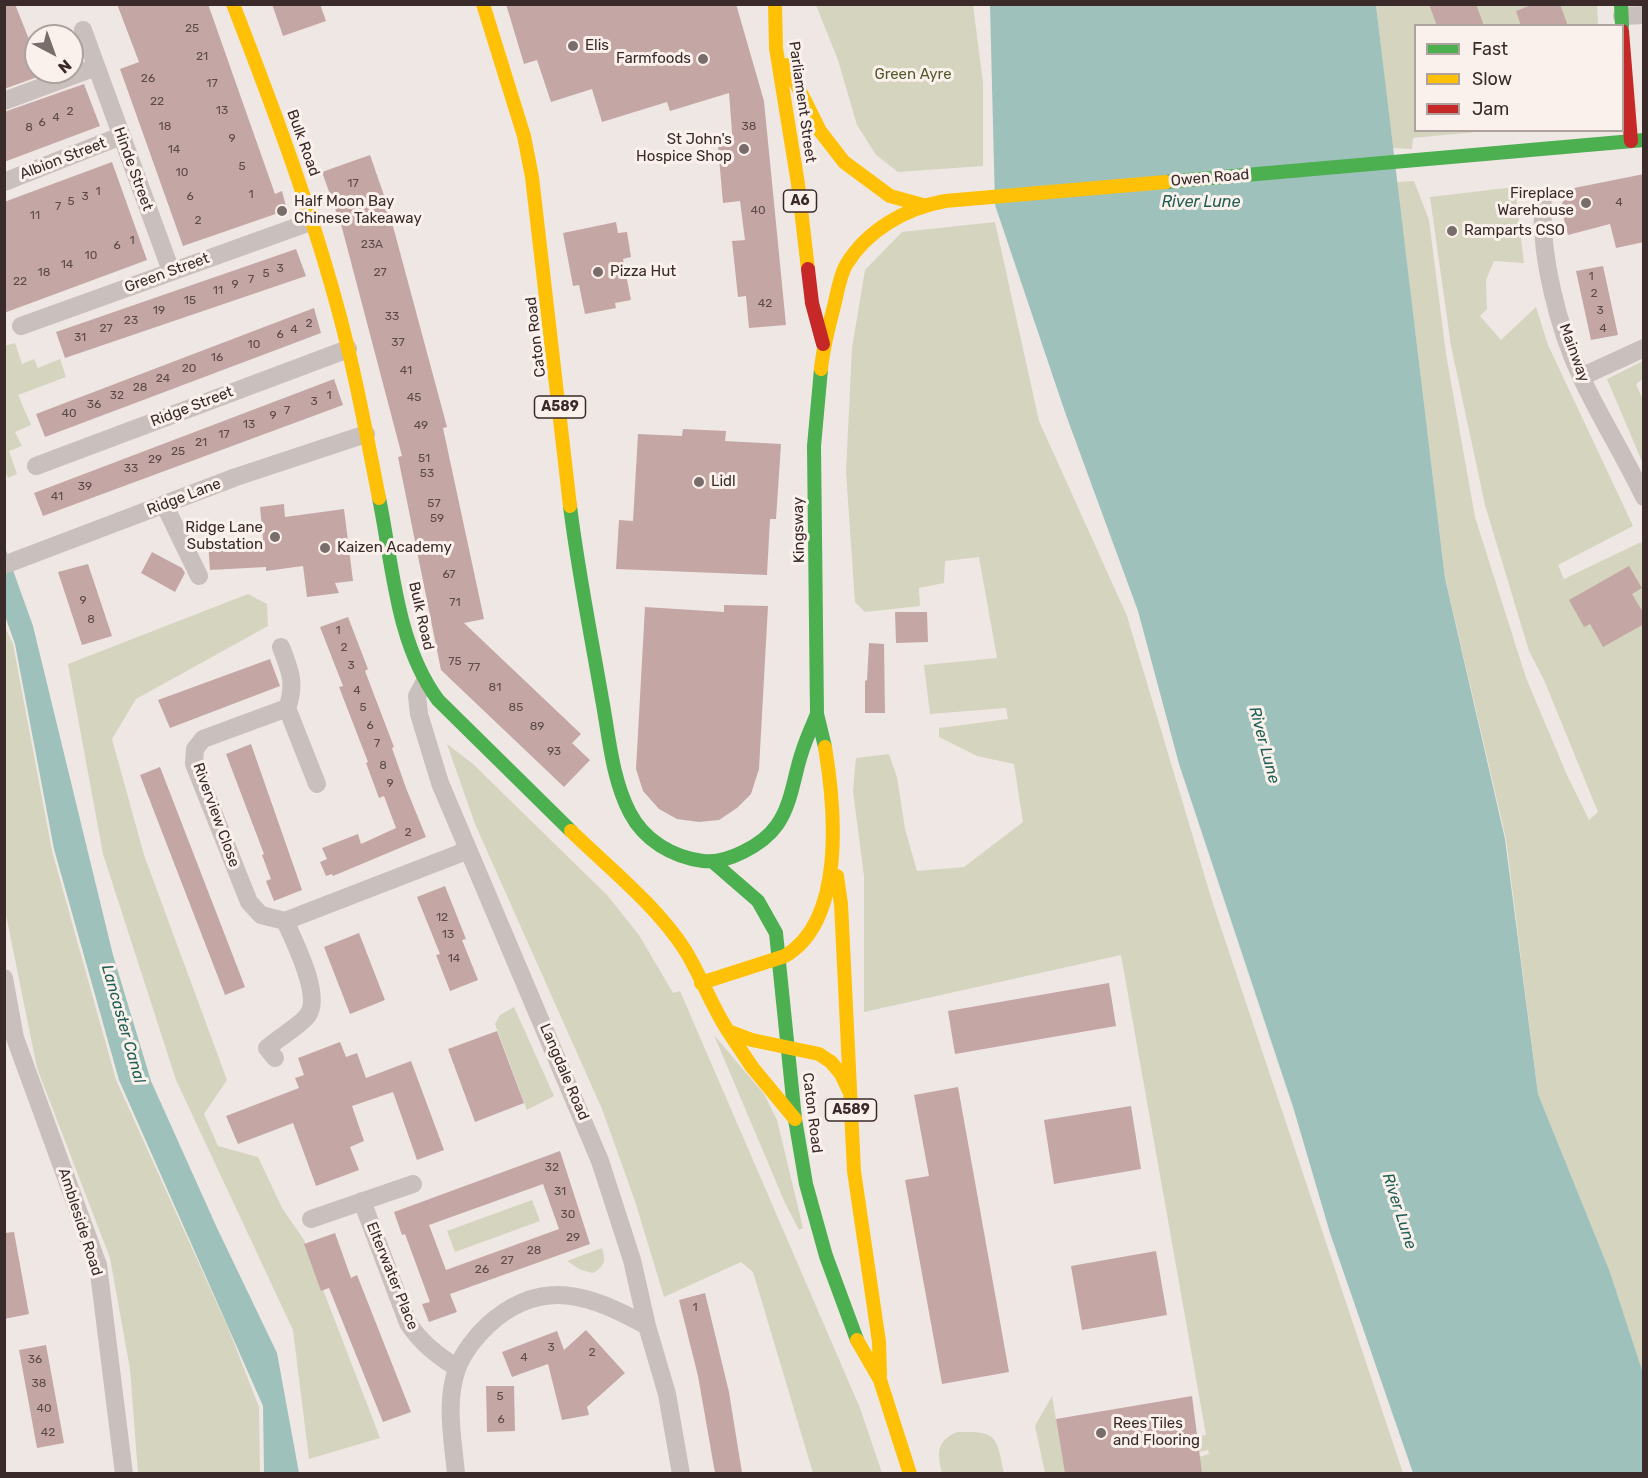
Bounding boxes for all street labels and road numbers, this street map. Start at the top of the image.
street label: Parliament Street [785,40,819,164]
street label: Bulk Road [283,107,323,179]
street label: Hinde Street [110,125,156,213]
street label: Albion Street [17,134,109,184]
street label: Owen Road [1170,166,1250,190]
road number: A6 [784,190,816,212]
street label: Green Street [122,249,212,297]
street label: Caton Road [522,296,550,378]
street label: Mainway [1555,321,1593,385]
street label: Ridge Street [148,383,236,431]
road number: A589 [534,396,586,418]
street label: Ridge Lane [145,475,223,519]
street label: Kingsway [789,497,809,563]
street label: Bulk Road [404,580,438,652]
street label: Riverview Close [189,760,243,870]
street label: Langdale Road [536,1021,592,1123]
street label: Caton Road [798,1072,826,1154]
road number: A589 [826,1099,876,1121]
street label: Ambleside Road [54,1166,106,1278]
street label: Elterwater Place [362,1220,422,1332]

